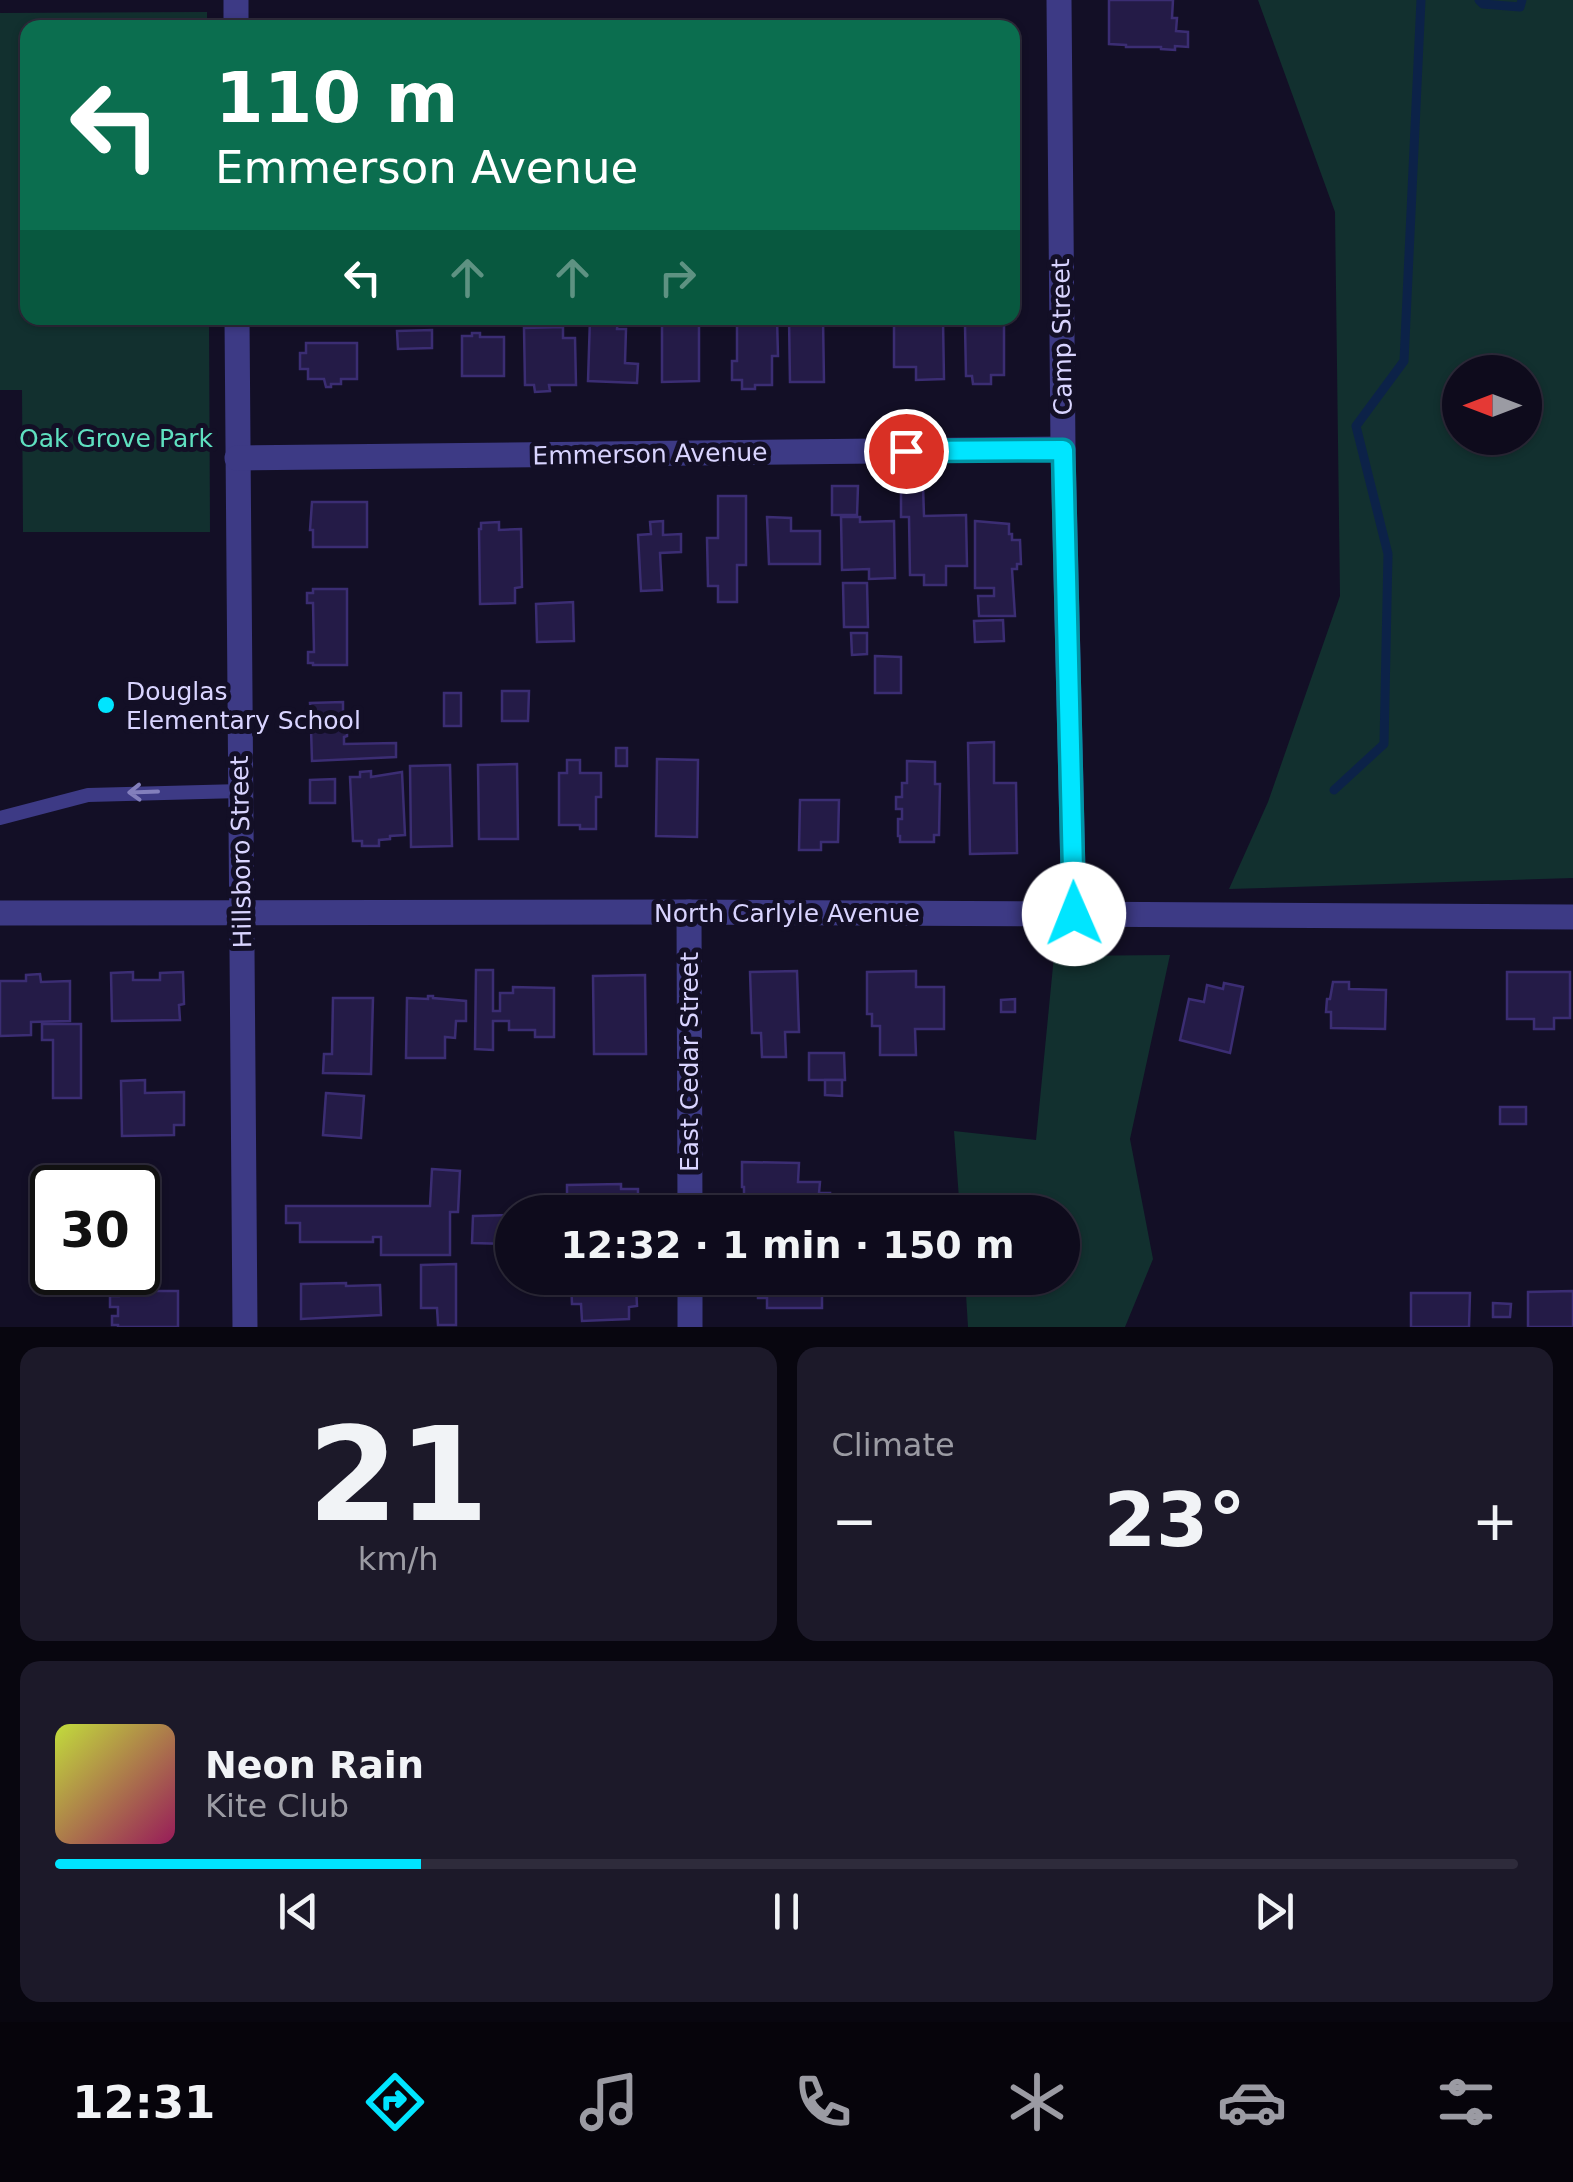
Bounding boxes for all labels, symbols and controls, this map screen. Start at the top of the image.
text: 110 m [215,57,458,139]
icon: left [50,60,180,190]
text: Emmerson Avenue [215,141,638,194]
icon: left [335,250,390,305]
icon: ahead [440,250,495,305]
icon: ahead [545,250,600,305]
icon: right [650,250,705,305]
street label: Camp Street [1046,258,1078,416]
north arrow [1442,355,1542,455]
map controls [1442,355,1542,455]
pin [864,409,949,494]
park label: Oak Grove Park [19,424,214,453]
icon: arrive [879,424,934,479]
street label: Emmerson Avenue [532,437,768,471]
place label: Douglas Elementary School [126,677,361,735]
marker: Douglas Elementary School [95,694,117,716]
street label: Hillsboro Street [225,755,257,949]
one-way arrow [128,783,160,802]
position arrow [1022,862,1126,966]
street label: North Carlyle Avenue [654,899,920,928]
street label: East Cedar Street [675,952,704,1172]
speed limit sign: 30 [30,1165,160,1295]
text: 12:32 · 1 min · 150 m [560,1223,1015,1267]
text: 21 [308,1399,489,1551]
text: Climate [832,1426,955,1464]
text: 23° [1104,1476,1246,1564]
text: − [832,1489,878,1553]
text: + [1472,1489,1518,1553]
text: km/h [358,1540,439,1578]
text: Neon Rain [205,1743,424,1787]
text: Kite Club [205,1787,349,1825]
icon: previous [271,1884,326,1939]
icon: pause [759,1884,814,1939]
icon: next [1247,1884,1302,1939]
icon: directions [360,2067,430,2137]
icon: music [574,2067,644,2137]
icon: phone [788,2067,858,2137]
icon: climate [1002,2067,1072,2137]
icon: car [1217,2067,1287,2137]
icon: filters [1431,2067,1501,2137]
text: 12:31 [72,2076,215,2129]

